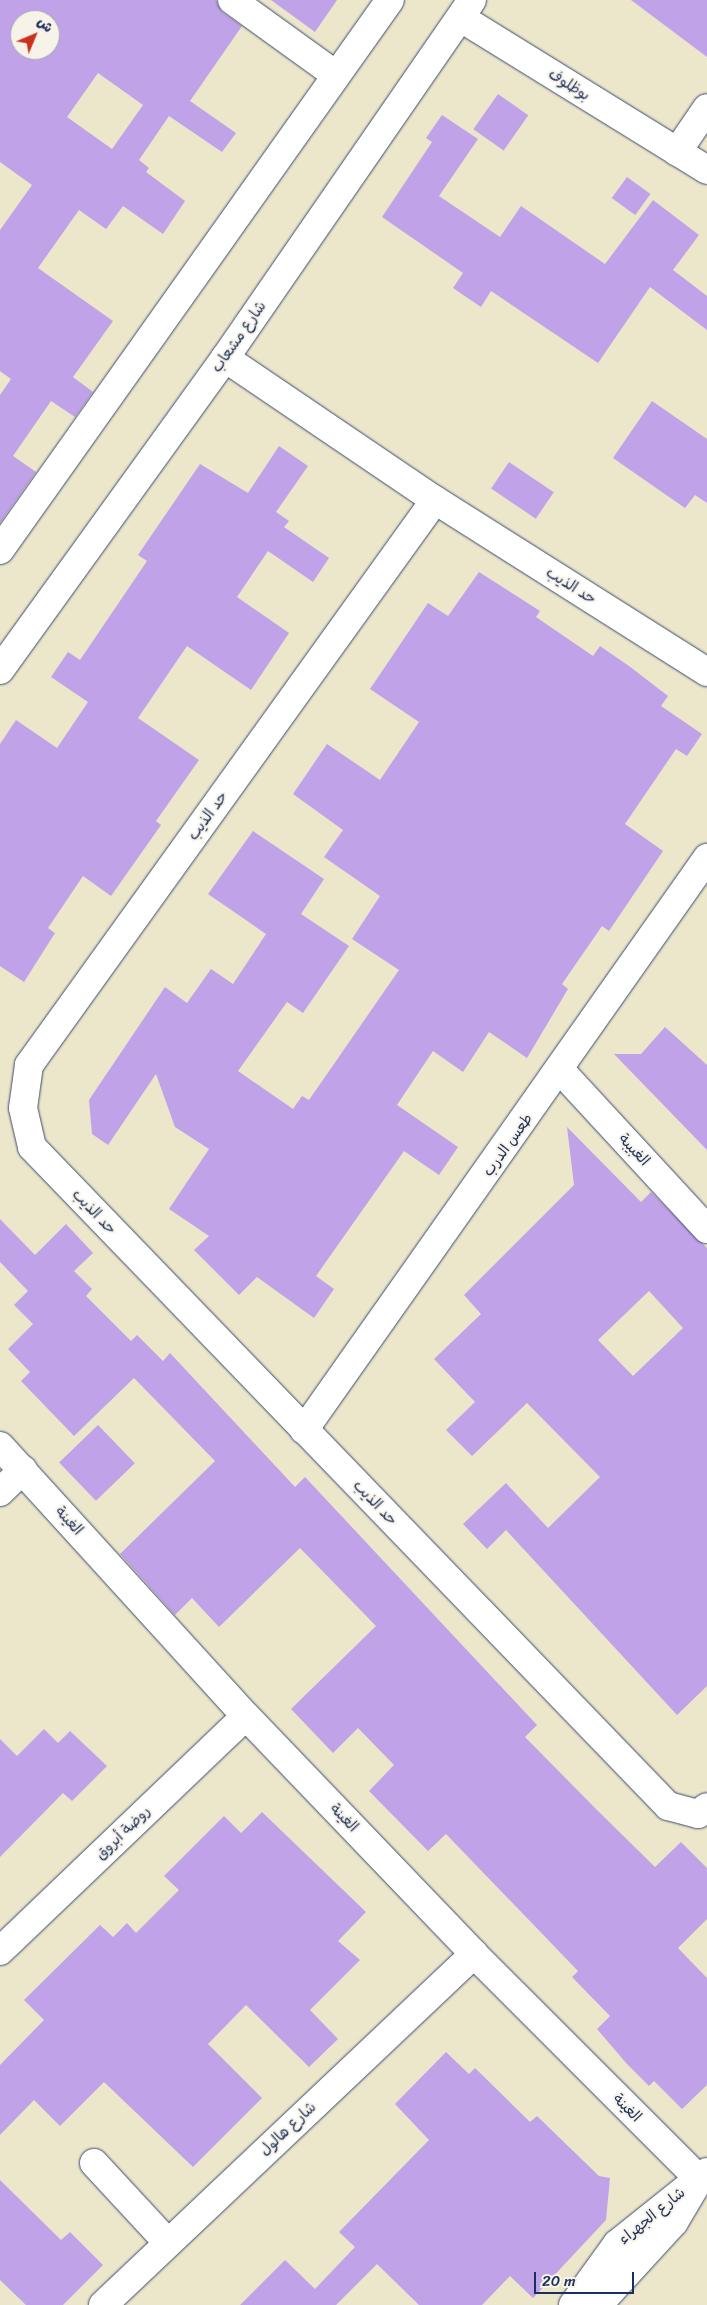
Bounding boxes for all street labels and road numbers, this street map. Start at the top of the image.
street label: بوظلوف [545,65,593,105]
street label: شارع مشعاب [208,298,270,376]
street label: حد الذيب [543,564,599,608]
street label: حد الذيب [184,788,232,844]
street label: طعس الدرب [479,1110,537,1180]
street label: الغبيبة [615,1130,653,1170]
street label: حد الذيب [68,1186,120,1238]
street label: حد الذيب [349,1477,401,1529]
street label: الغينة [51,1503,87,1539]
street label: الغينة [326,1800,362,1836]
street label: روضة أبروق [92,1802,154,1864]
street label: الغينة [609,2090,645,2126]
street label: شارع هالول [256,2098,320,2160]
street label: شارع الجهراء [615,2184,689,2248]

